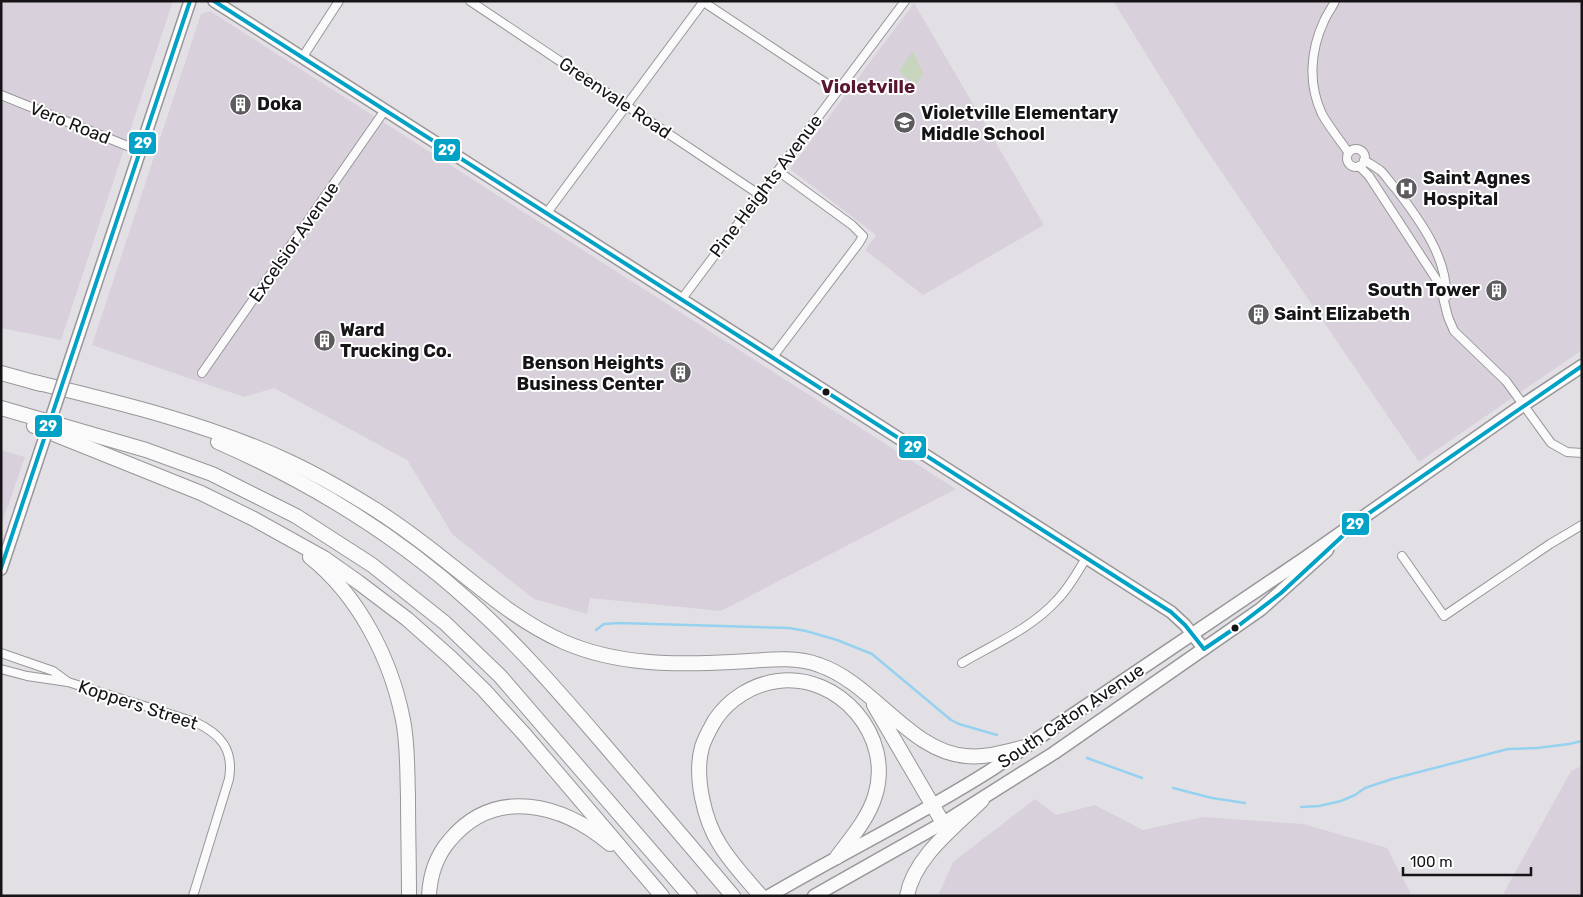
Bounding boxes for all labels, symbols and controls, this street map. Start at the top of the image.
street label: Greenvale Road [555,52,675,144]
district label: Violetville [821,75,915,98]
building icon: Doka [229,92,253,116]
place label: Doka [257,93,302,115]
street label: Vero Road [26,97,114,149]
place label: Violetville Elementary Middle School [921,102,1119,145]
street label: Pine Heights Avenue [705,110,827,262]
school or university icon: Violetville Elementary Middle School [893,111,917,135]
line badge: 29 [128,131,157,155]
text: 29 [134,135,152,152]
line badge: 29 [433,138,461,162]
text: 29 [438,142,456,159]
place label: Saint Agnes Hospital [1423,167,1530,210]
hospital icon: Saint Agnes Hospital [1395,176,1419,200]
street label: Excelsior Avenue [244,178,344,306]
building icon: South Tower [1484,278,1508,302]
place label: South Tower [1368,279,1480,301]
building icon: Saint Elizabeth [1246,302,1270,326]
place label: Saint Elizabeth [1274,303,1410,325]
place label: Ward Trucking Co. [340,319,452,362]
building icon: Ward Trucking Co. [312,328,336,352]
place label: Benson Heights Business Center [517,352,664,395]
building icon: Benson Heights Business Center [668,361,692,385]
unlabelled marker [821,387,831,397]
line badge: 29 [34,414,63,438]
text: 29 [39,418,57,435]
line badge: 29 [898,435,927,459]
text: 29 [904,439,922,456]
line badge: 29 [1341,512,1370,536]
text: 29 [1346,516,1364,533]
unlabelled marker [1230,623,1240,633]
street label: South Caton Avenue [994,659,1148,773]
street label: Koppers Street [75,675,201,735]
scale bar [1403,844,1530,876]
text: 100 m [1410,853,1452,871]

